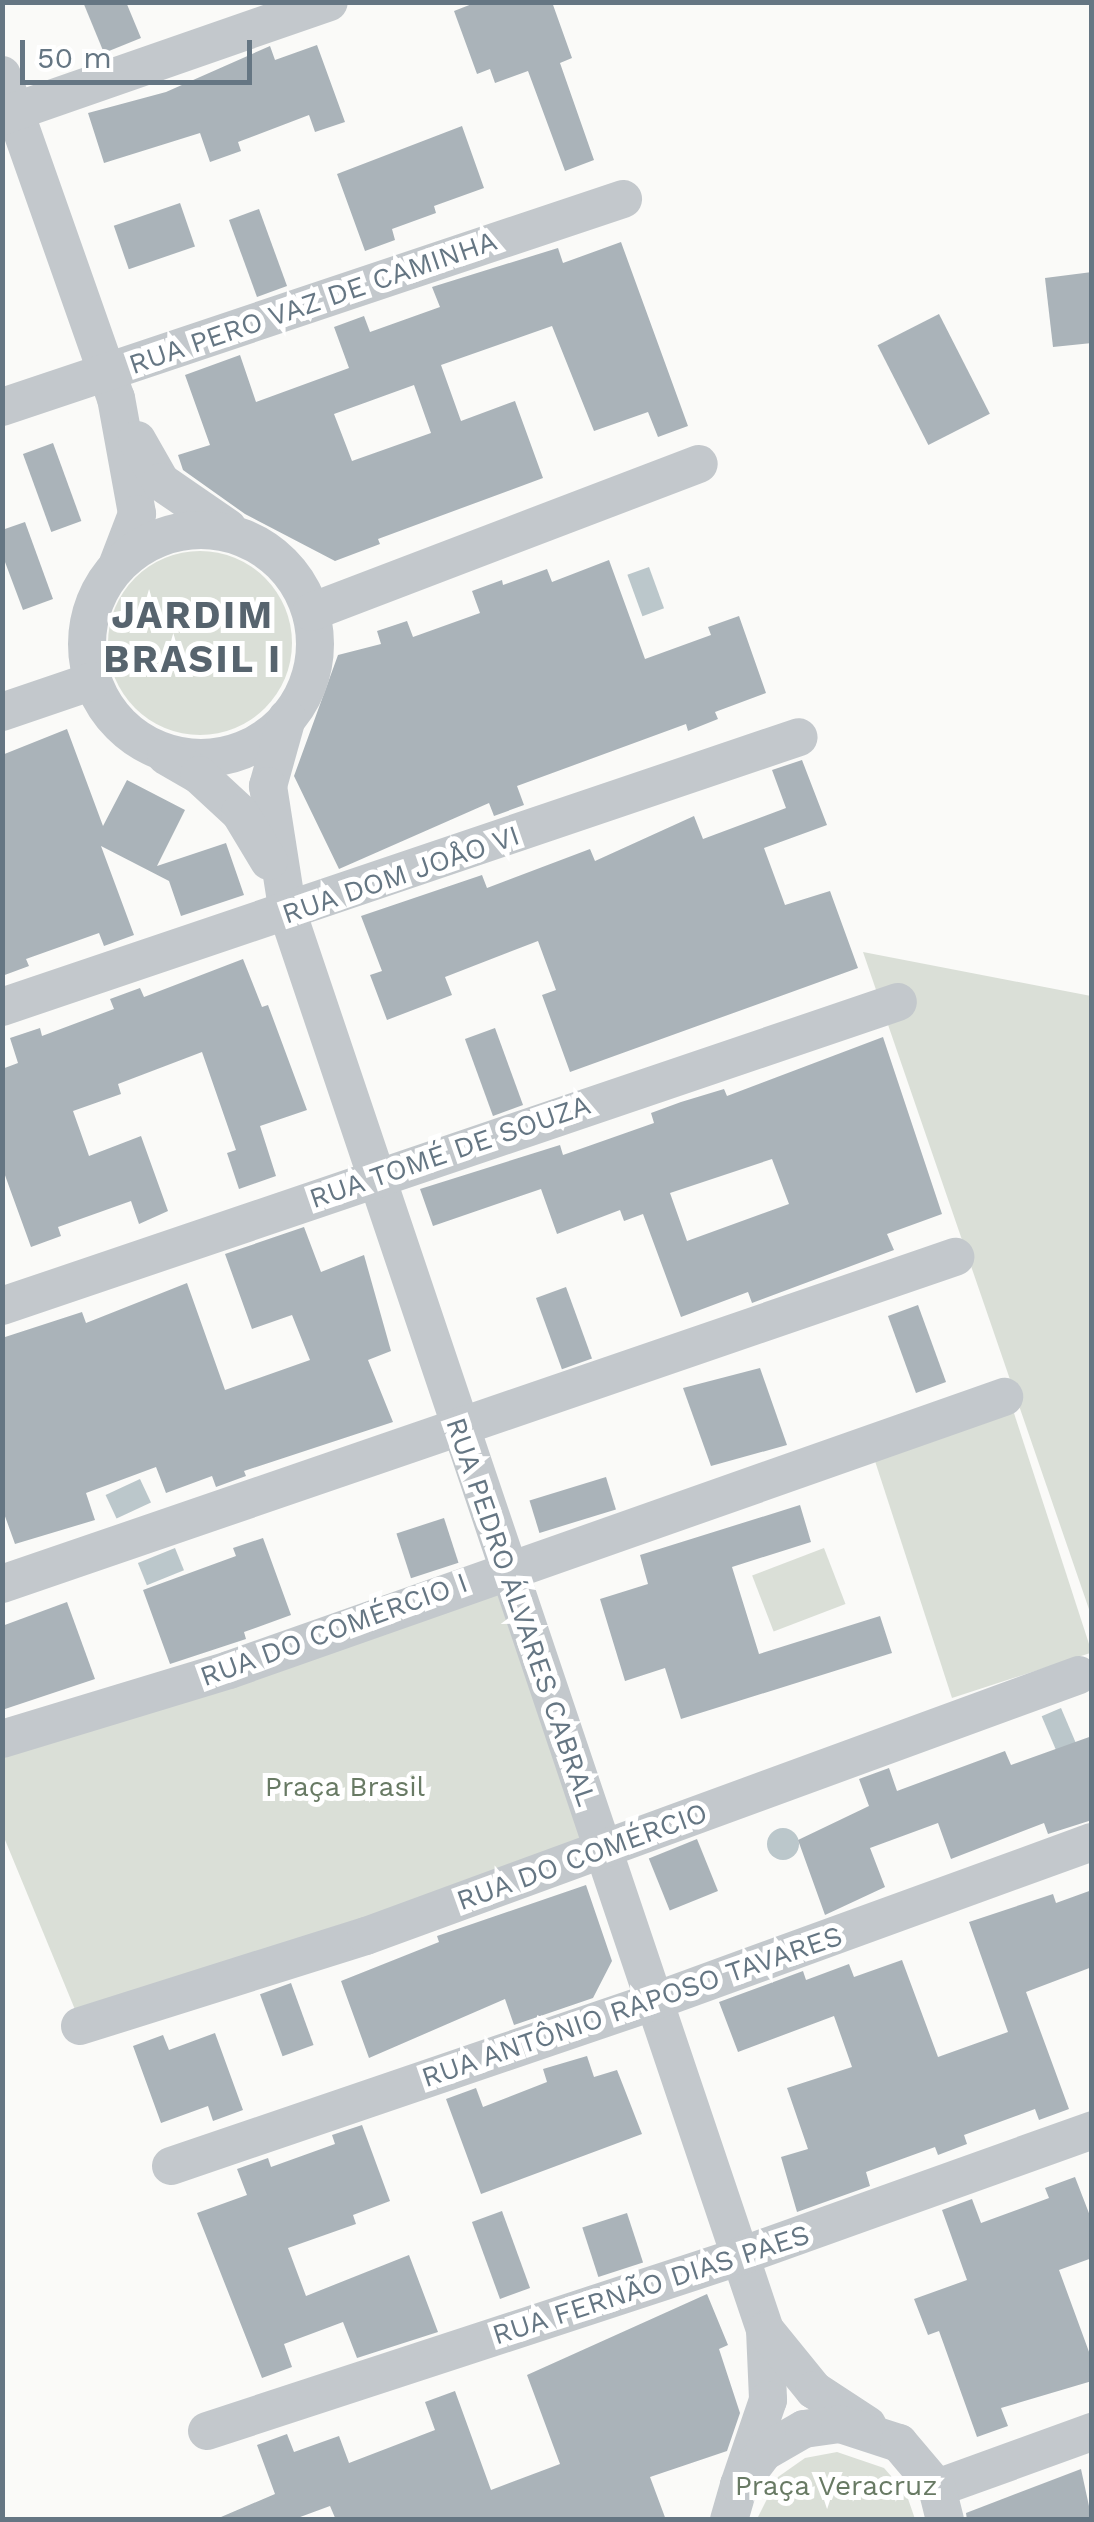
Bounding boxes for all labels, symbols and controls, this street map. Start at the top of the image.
scale bar [25,20,258,82]
text: 50 m [37,40,112,75]
street label: RUA PERO VAZ DE CAMINHA [124,224,502,382]
district label: JARDIM BRASIL I [103,593,283,682]
street label: RUA DOM JOÅO VI [277,818,525,932]
street label: RUA TOMÉ DE SOUZA [304,1088,596,1216]
street label: RUA PEDRO ÁLVARES CABRAL [438,1412,604,1812]
street label: RUA DO COMÉRCIO I [195,1566,473,1694]
park label: Praça Brasil [265,1770,425,1804]
street label: RUA DO COMÉRCIO [452,1796,712,1918]
street label: RUA ANTÔNIO RAPOSO TAVARES [416,1919,848,2095]
street label: RUA FERNÃO DIAS PAES [488,2218,814,2352]
park label: Praça Veracruz [734,2469,938,2503]

